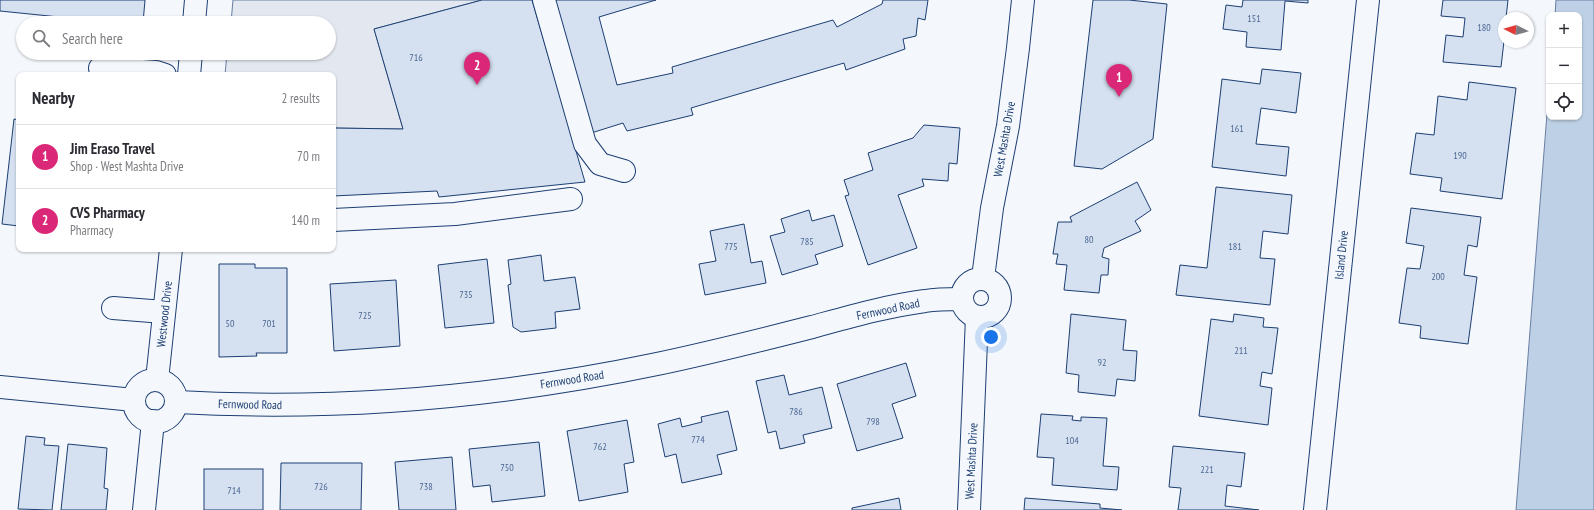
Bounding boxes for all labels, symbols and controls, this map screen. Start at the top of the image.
house number: 151 [1247,12,1261,25]
north arrow [1498,12,1534,48]
map controls [1546,12,1582,120]
button: + [1546,12,1582,48]
search box [16,16,336,60]
house number: 180 [1477,21,1491,34]
icon: search [30,27,52,49]
text: Search here [62,29,123,48]
button: − [1546,48,1582,84]
house number: 716 [409,51,423,64]
pin: 2 [464,52,490,85]
pin: 1 [1106,64,1132,97]
button: locate [1546,84,1582,120]
text: Nearby [32,87,75,109]
text: 2 results [281,90,320,107]
street label: West Mashta Drive [990,100,1018,178]
house number: 161 [1230,122,1244,135]
text: Jim Eraso Travel [70,139,155,158]
text: 1 [42,148,48,165]
text: 70 m [297,148,320,165]
house number: 190 [1453,149,1467,162]
text: Shop · West Mashta Drive [70,158,184,175]
text: CVS Pharmacy [70,203,145,222]
text: 2 [42,212,48,229]
text: 140 m [291,212,320,229]
text: Pharmacy [70,222,113,239]
street label: Island Drive [1331,230,1351,280]
house number: 80 [1085,233,1094,246]
house number: 785 [800,235,814,248]
house number: 775 [724,240,738,253]
house number: 181 [1228,240,1242,253]
house number: 200 [1431,270,1445,283]
street label: Westwood Drive [153,280,175,348]
house number: 735 [459,288,473,301]
street label: Fernwood Road [855,295,921,323]
house number: 725 [358,309,372,322]
house number: 50 [226,317,235,330]
house number: 701 [262,317,276,330]
your location [981,327,1001,347]
house number: 211 [1234,344,1248,357]
house number: 92 [1098,356,1107,369]
street label: Fernwood Road [539,367,605,391]
street label: Fernwood Road [218,396,282,412]
house number: 786 [789,405,803,418]
house number: 798 [866,415,880,428]
street label: West Mashta Drive [962,422,980,500]
house number: 774 [691,433,705,446]
house number: 104 [1065,434,1079,447]
house number: 762 [593,440,607,453]
house number: 750 [500,461,514,474]
house number: 221 [1200,463,1214,476]
house number: 726 [314,480,328,493]
house number: 738 [419,480,433,493]
house number: 714 [227,484,241,497]

